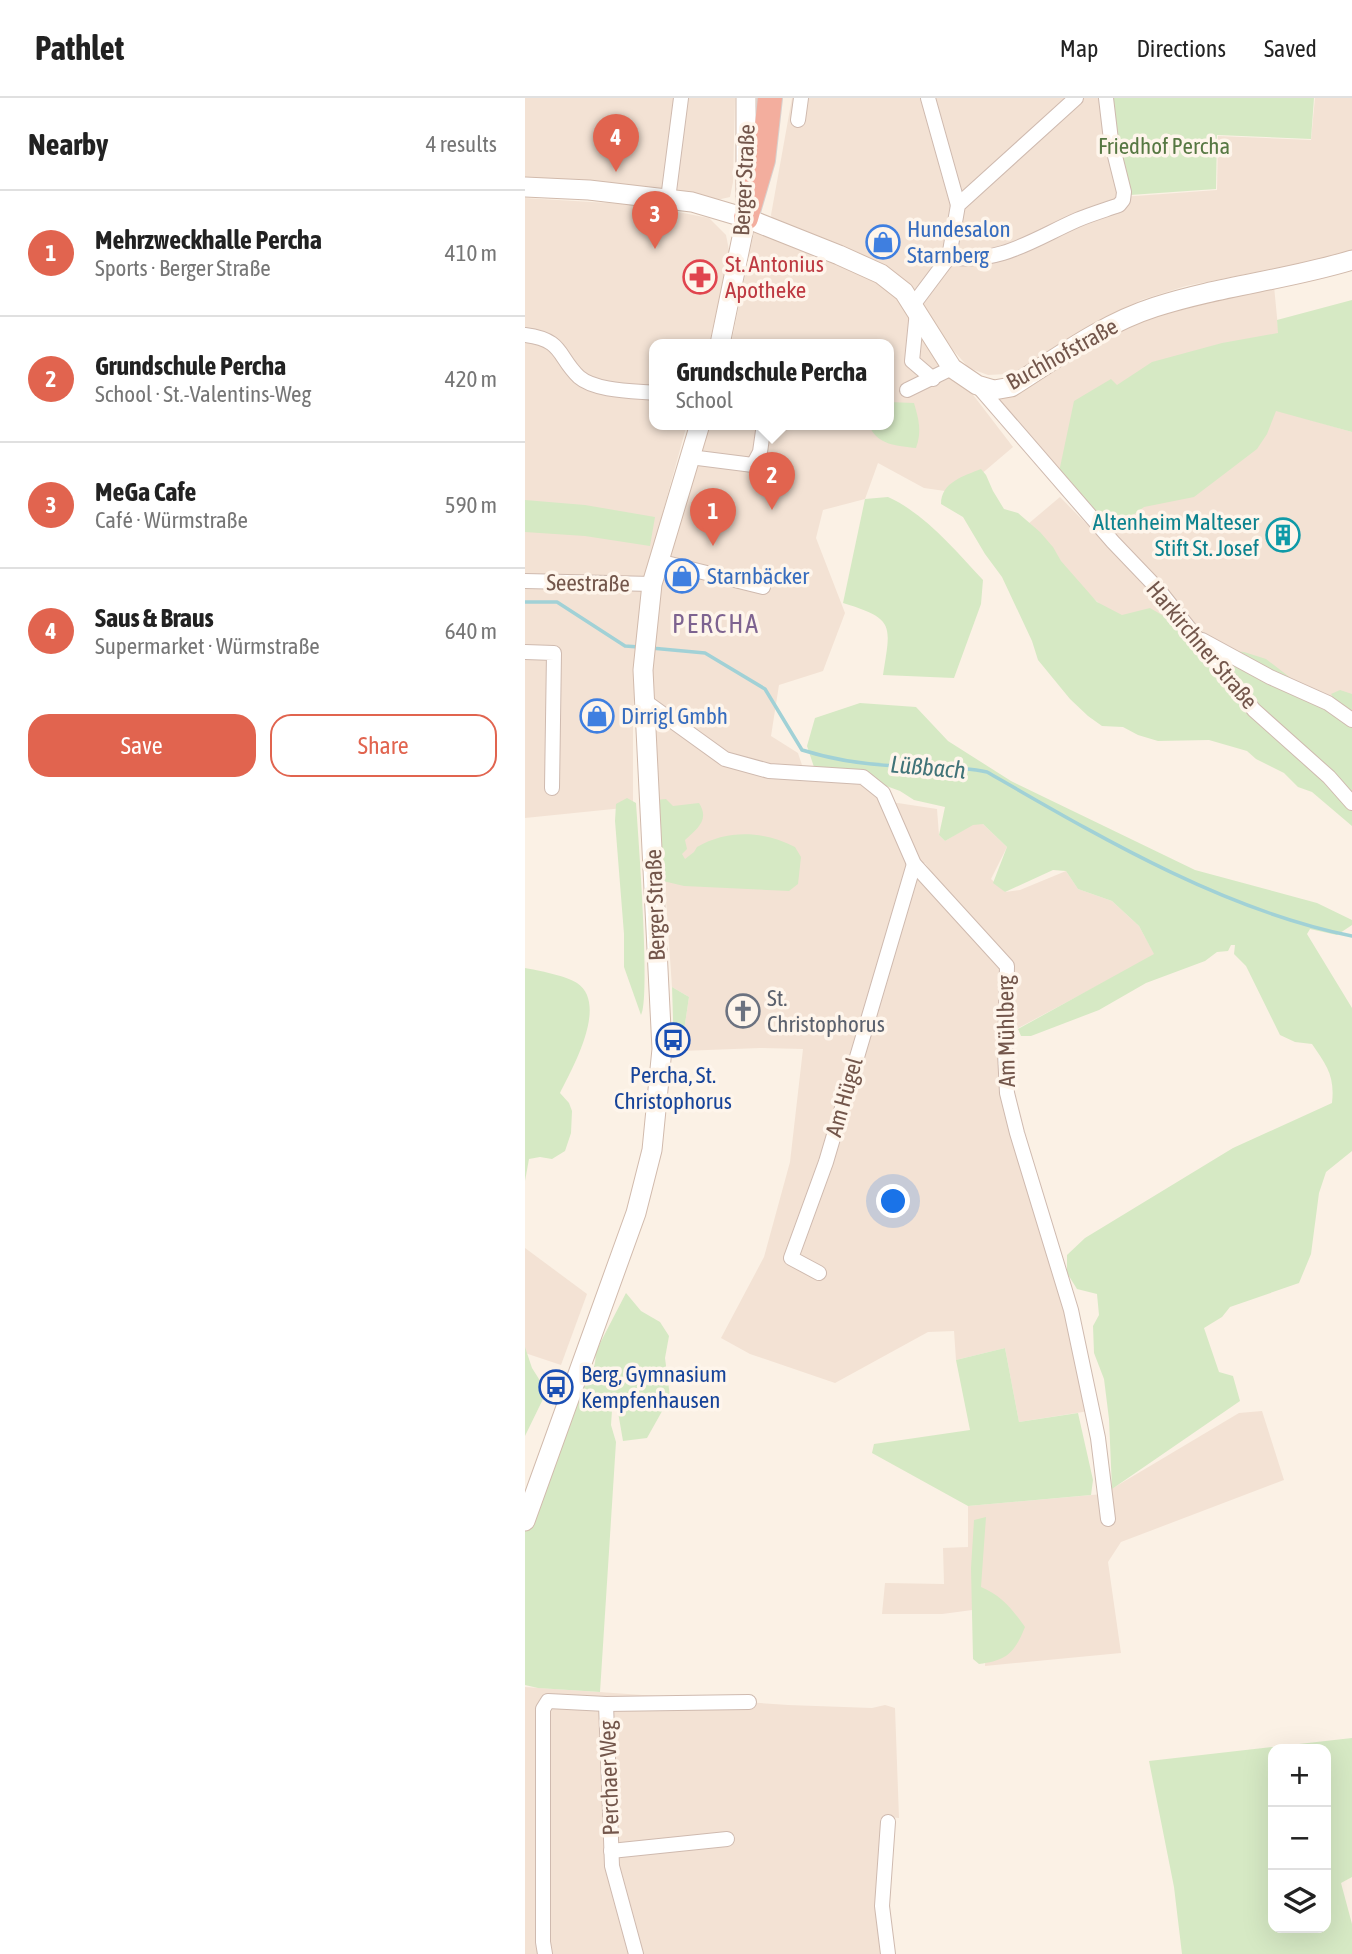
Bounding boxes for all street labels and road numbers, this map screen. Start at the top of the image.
street label: Berger Straße [728,123,760,237]
street label: Buchhofstraße [1002,313,1122,395]
street label: Seestraße [546,569,630,597]
street label: Harkirchner Straße [1141,576,1263,714]
street label: Berger Straße [640,849,670,961]
street label: Am Mühlberg [992,975,1020,1087]
street label: Am Hügel [820,1054,868,1140]
street label: Perchaer Weg [594,1720,624,1836]

